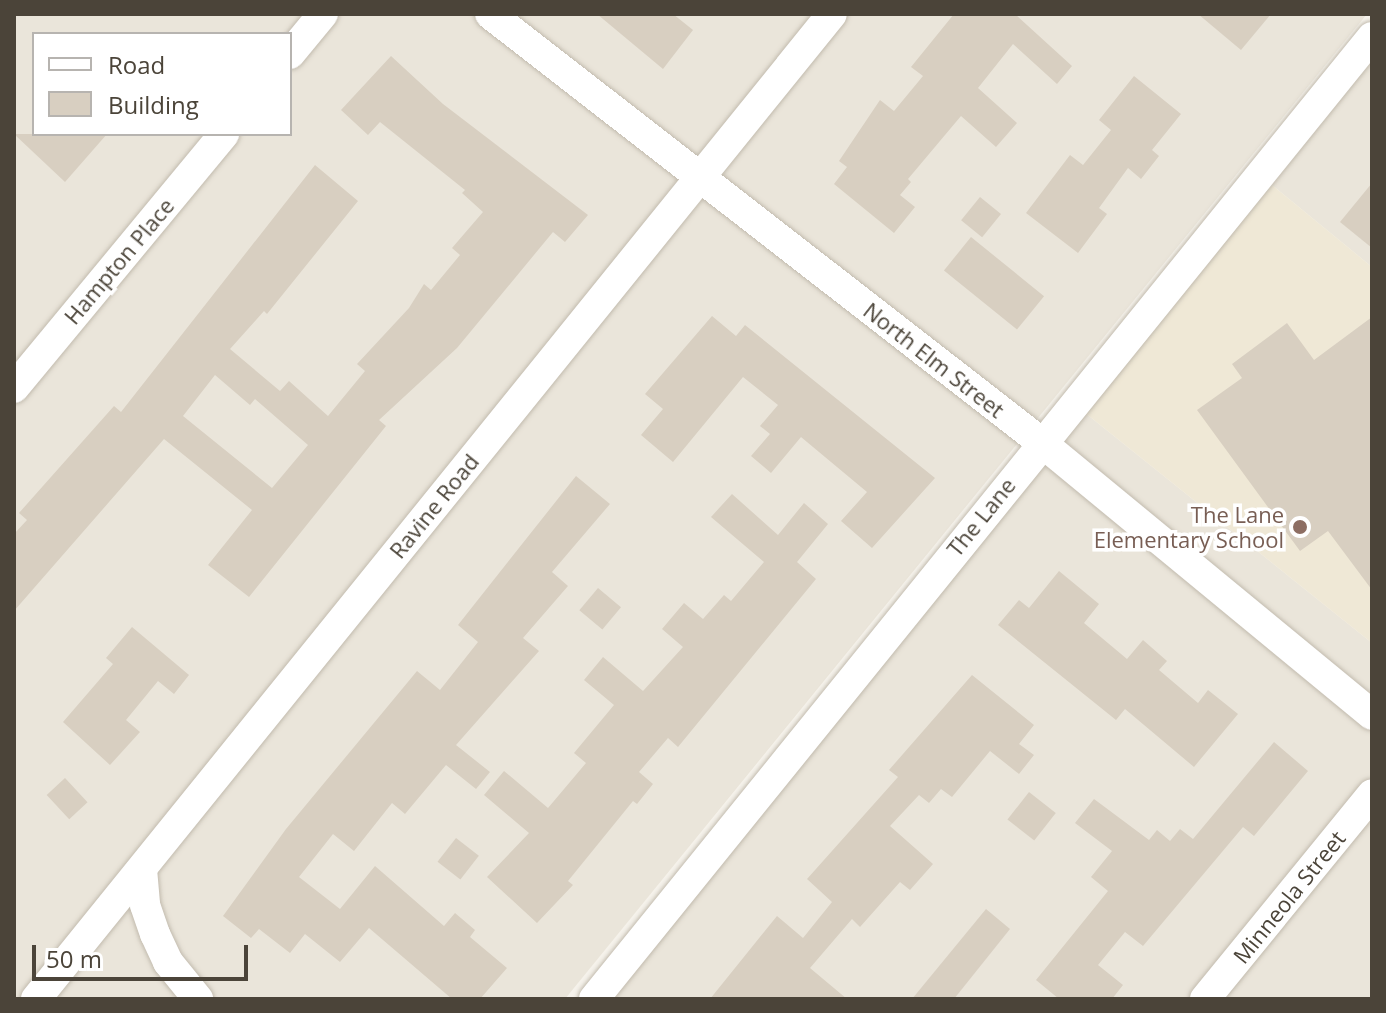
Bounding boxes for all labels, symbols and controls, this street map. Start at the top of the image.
legend [32,32,292,136]
text: Road [108,48,165,81]
text: Building [108,88,199,121]
street label: Hampton Place [59,193,179,329]
street label: North Elm Street [858,297,1010,423]
street label: Ravine Road [384,449,484,563]
street label: The Lane [941,472,1021,562]
place label: The Lane Elementary School [1094,501,1284,552]
marker: The Lane Elementary School [1291,518,1309,536]
street label: Minneola Street [1227,825,1351,969]
scale bar [36,929,252,979]
text: 50 m [46,942,102,975]

